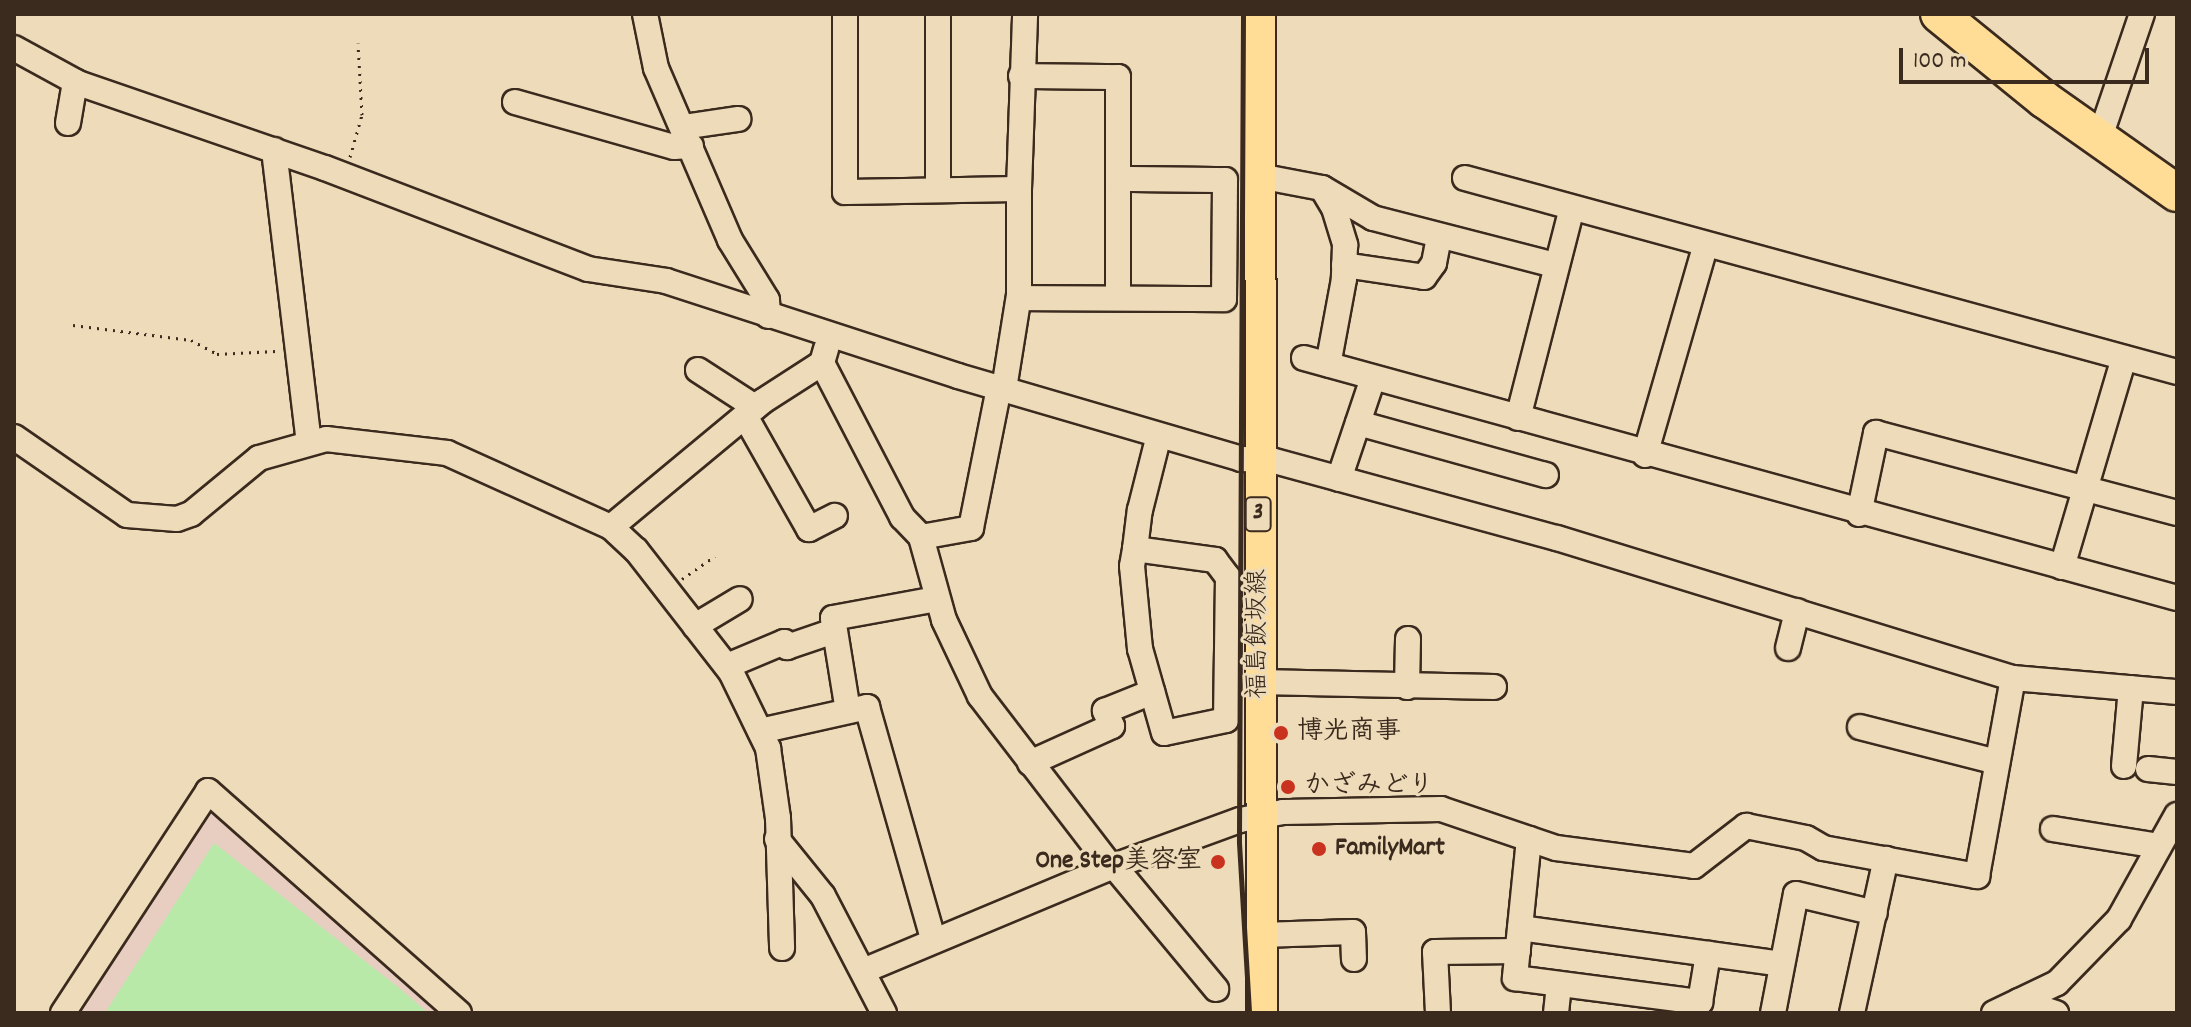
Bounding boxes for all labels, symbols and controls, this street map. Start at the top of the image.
scale bar [1903,32,2153,82]
text: 100 m [1913,45,1966,79]
road number: 3 [1244,494,1272,534]
street label: 福島飯坂線 [1243,569,1275,699]
place label: 博光商事 [1297,717,1401,749]
marker: 博光商事 [1272,724,1290,742]
place label: かざみどり [1304,771,1434,803]
marker: かざみどり [1279,778,1297,796]
place label: FamilyMart [1335,833,1445,865]
marker: FamilyMart [1310,840,1328,858]
place label: One Step美容室 [1035,846,1202,878]
marker: One Step美容室 [1209,853,1227,871]

